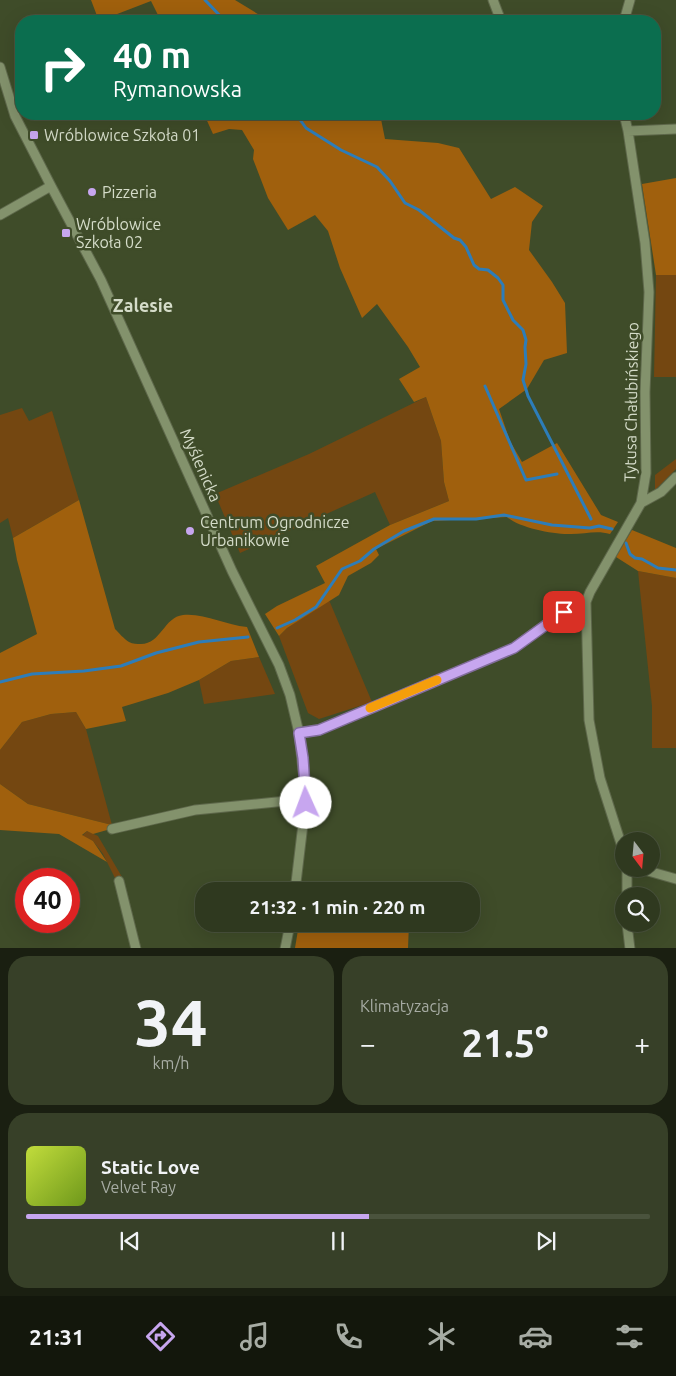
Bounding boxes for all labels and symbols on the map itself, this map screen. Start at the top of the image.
place label: Wróblowice Szkoła 01 [44,126,200,144]
marker: Wróblowice Szkoła 01 [28,129,40,141]
place label: Pizzeria [102,183,157,201]
marker: Pizzeria [86,186,98,198]
place label: Wróblowice Szkoła 02 [76,215,161,251]
marker: Wróblowice Szkoła 02 [60,227,72,239]
district label: Zalesie [113,295,173,315]
street label: Tytusa Chałubińskiego [621,322,641,482]
street label: Myślenicka [177,426,225,504]
place label: Centrum Ogrodnicze Urbanikowie [200,513,350,549]
marker: Centrum Ogrodnicze Urbanikowie [184,525,196,537]
pin [543,591,585,633]
position arrow [279,776,331,828]
north arrow [615,832,660,878]
speed limit sign: 40 [15,868,80,933]

